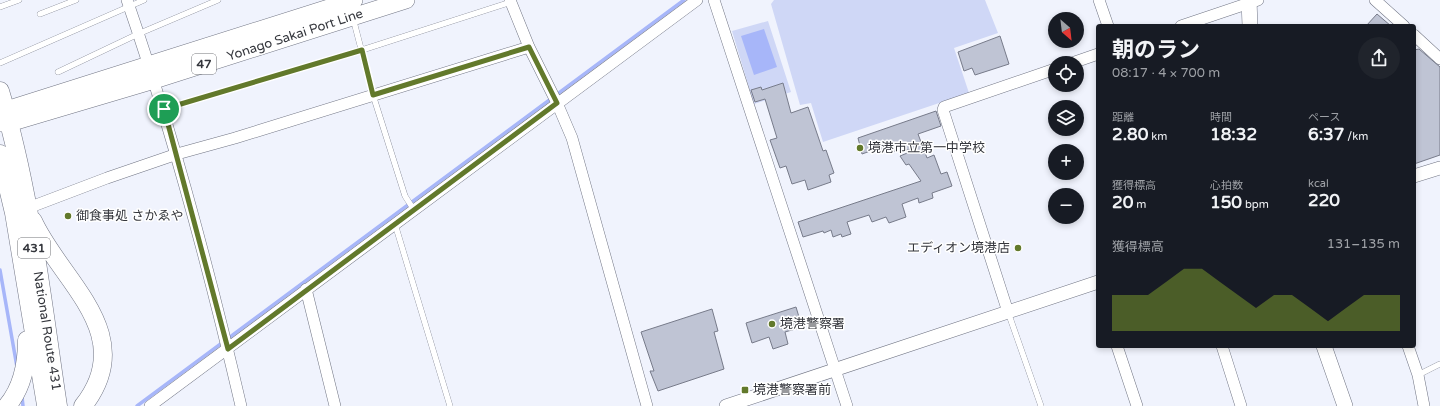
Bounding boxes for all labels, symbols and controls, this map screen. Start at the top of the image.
street label: Yonago Sakai Port Line [225,5,365,65]
north arrow [1048,12,1084,48]
map controls [1048,12,1084,224]
text: 朝のラン [1112,37,1200,63]
button: share [1358,37,1400,79]
road number: 47 [192,54,216,74]
button: locate [1048,56,1084,92]
text: 08:17 · 4 × 700 m [1112,65,1220,81]
pin [147,92,181,126]
icon: arrive [153,98,175,120]
button: layers [1048,100,1084,136]
text: 距離 [1112,111,1134,124]
text: 時間 [1210,111,1232,124]
text: ペース [1308,111,1340,124]
text: 2.80 [1112,124,1148,145]
text: 18:32 [1210,124,1257,145]
text: 6:37 [1308,124,1344,145]
text: km [1148,130,1167,143]
text: /km [1344,130,1368,143]
place label: 境港市立第一中学校 [868,140,985,156]
marker: 境港市立第一中学校 [855,143,865,153]
button: + [1048,144,1084,180]
text: kcal [1308,177,1329,190]
text: 獲得標高 [1112,179,1156,192]
text: 心拍数 [1210,179,1243,192]
button: − [1048,188,1084,224]
text: 220 [1308,190,1340,211]
text: 20 [1112,192,1133,213]
text: 150 [1210,192,1242,213]
text: m [1133,198,1146,211]
text: bpm [1242,198,1269,211]
place label: 御食事処 さかゑや [76,208,183,224]
marker: 御食事処 さかゑや [63,211,73,221]
text: 131–135 m [1327,236,1400,252]
road number: 431 [18,238,50,258]
text: 獲得標高 [1112,239,1164,255]
place label: エディオン境港店 [907,240,1010,256]
marker: エディオン境港店 [1013,243,1023,253]
street label: National Route 431 [30,270,64,392]
place label: 境港警察署 [780,316,845,332]
marker: 境港警察署 [767,319,777,329]
place label: 境港警察署前 [753,382,831,398]
marker: 境港警察署前 [740,385,750,395]

